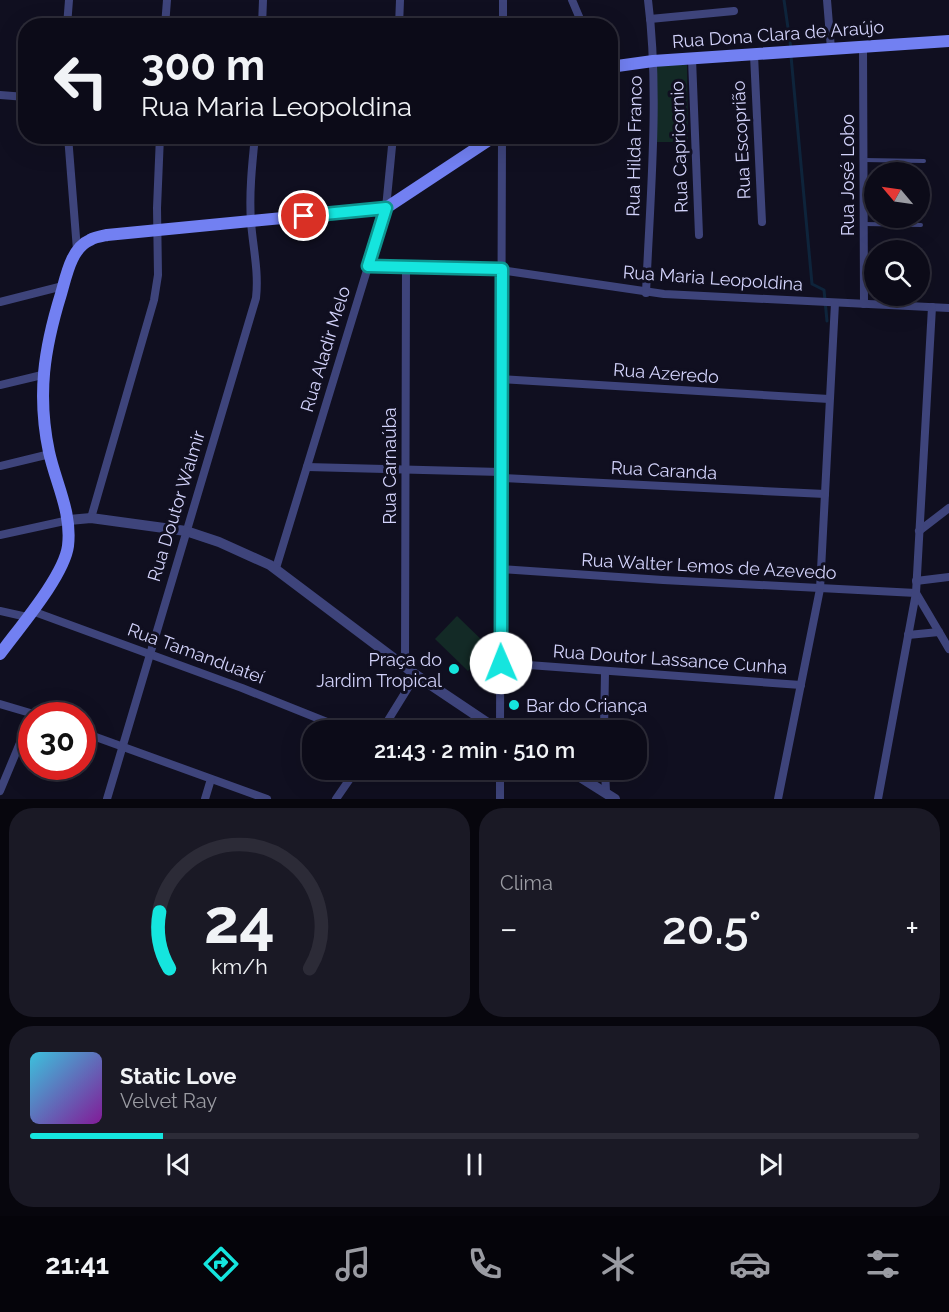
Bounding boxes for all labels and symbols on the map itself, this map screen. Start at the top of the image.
street label: Rua Dona Clara de Araújo [671,16,885,52]
street label: Rua Hilda Franco [622,75,646,217]
street label: Rua Capricornio [666,80,692,213]
street label: Rua Escoprião [727,80,755,200]
street label: Rua José Lobo [837,114,858,236]
north arrow [864,162,930,228]
pin [278,190,329,241]
street label: Rua Maria Leopoldina [622,261,804,295]
street label: Rua Aladir Melo [296,283,354,414]
street label: Rua Azeredo [612,359,720,387]
street label: Rua Carnaúba [379,407,400,525]
street label: Rua Doutor Walmir [143,427,209,584]
street label: Rua Caranda [610,457,718,483]
street label: Rua Walter Lemos de Azevedo [581,549,837,583]
street label: Rua Tamanduateí [125,619,267,688]
position arrow [469,631,533,695]
street label: Rua Doutor Lassance Cunha [552,640,788,678]
place label: Praça do Jardim Tropical [316,649,442,691]
marker: Praça do Jardim Tropical [447,662,461,676]
place label: Bar do Criança [526,695,647,716]
marker: Bar do Criança [507,698,521,712]
speed limit sign: 30 [18,702,96,780]

